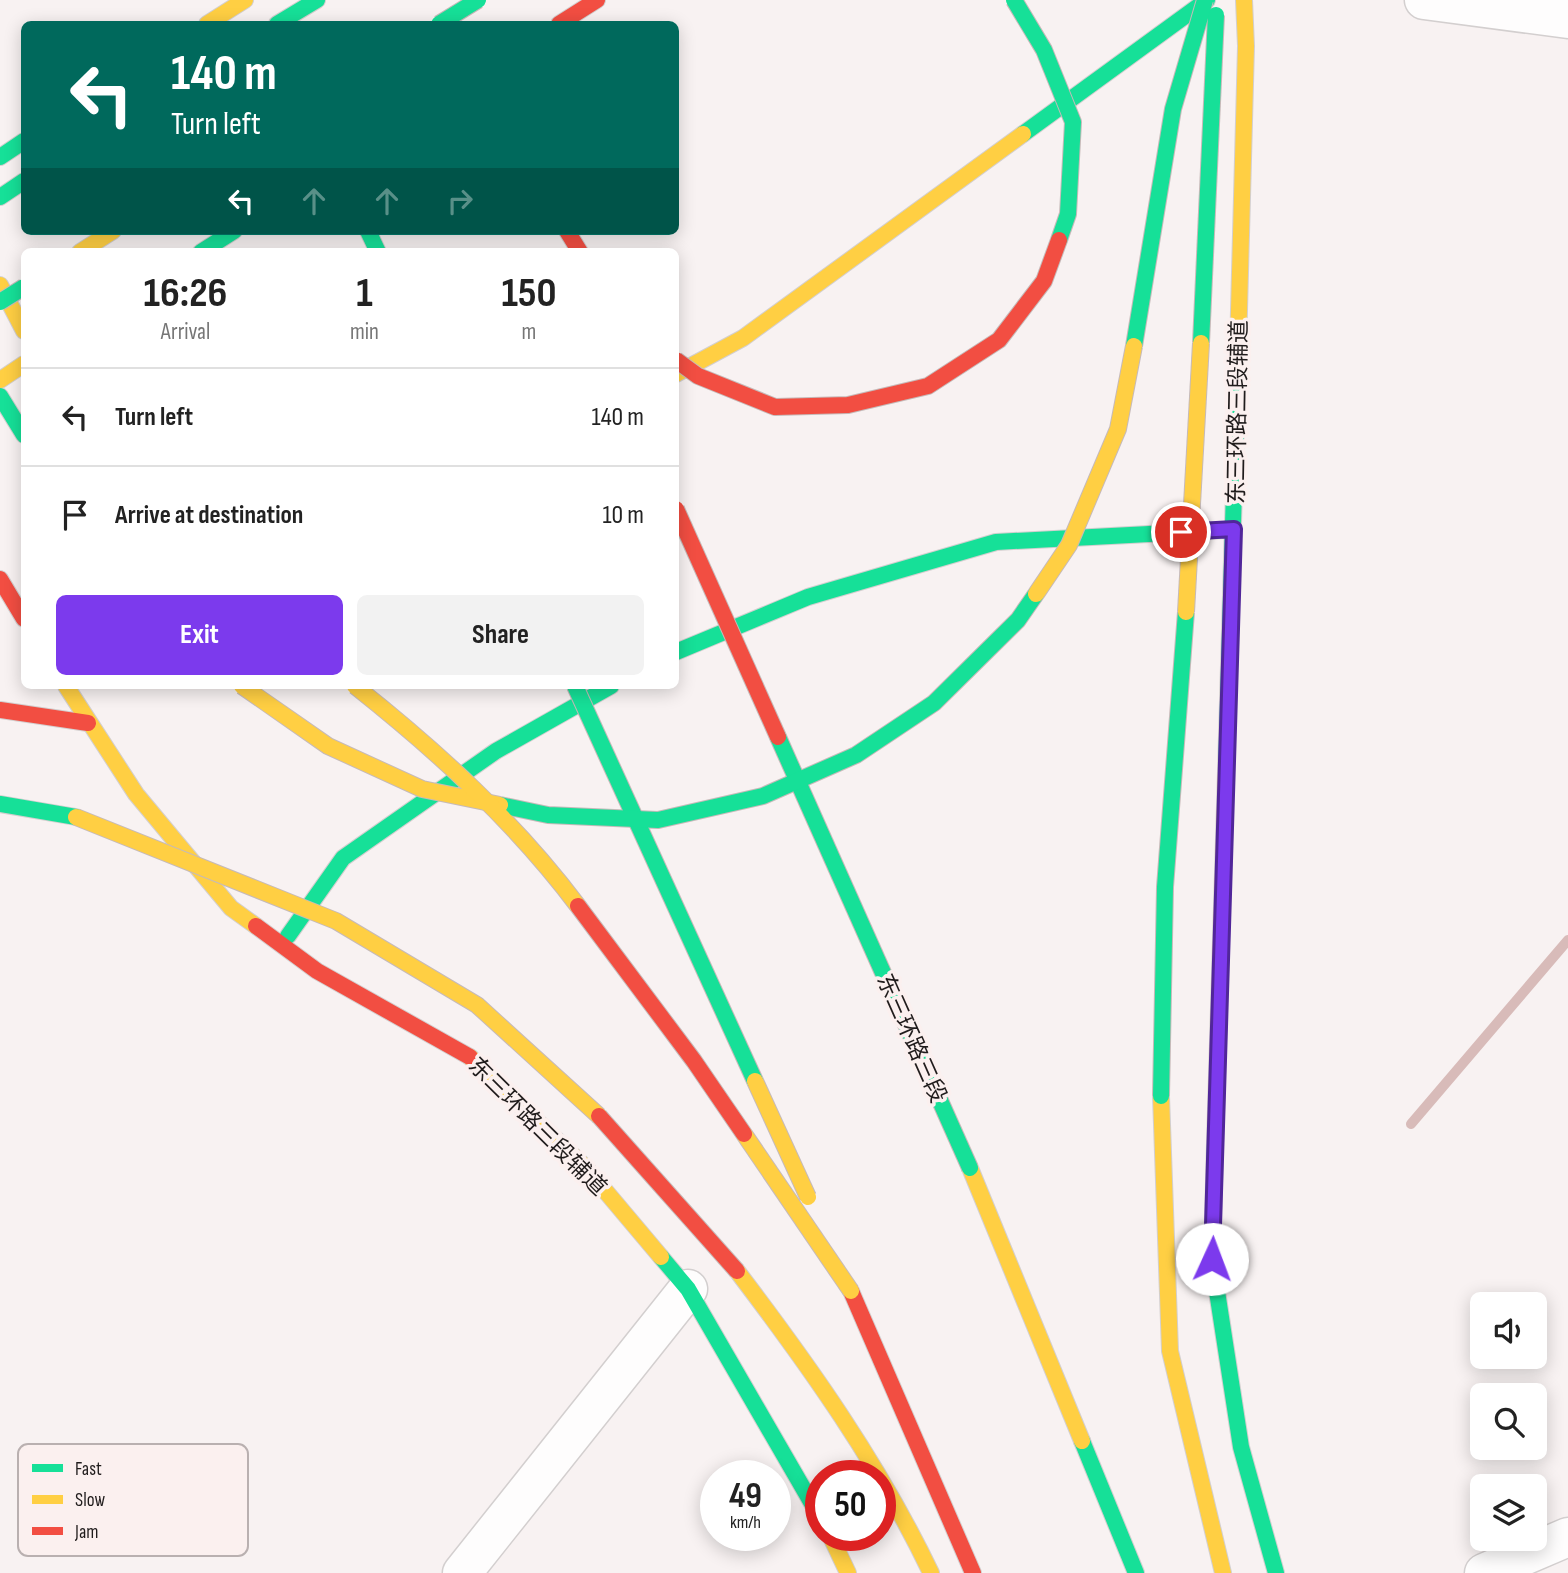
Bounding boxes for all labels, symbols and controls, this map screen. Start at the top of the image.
text: 140 m [171,45,277,104]
icon: left [56,49,147,140]
text: Turn left [171,105,261,144]
icon: left [222,182,260,220]
icon: ahead [295,182,333,220]
icon: ahead [368,182,406,220]
icon: right [441,182,479,220]
text: 16:26 [144,268,227,319]
text: 1 [356,268,373,319]
text: 150 [501,268,556,319]
text: Arrival [161,318,210,346]
text: min [350,318,379,346]
text: m [522,318,536,346]
street label: 东三环路三段辅道 [1222,320,1254,504]
icon: left [56,398,94,436]
text: Turn left [115,402,193,433]
text: 140 m [592,402,644,433]
icon: arrive [56,496,94,534]
text: Arrive at destination [115,500,303,531]
text: 10 m [602,500,644,531]
pin [1151,502,1211,562]
icon: arrive [1162,513,1200,551]
button: Exit [56,595,343,675]
button: Share [357,595,644,675]
street label: 东三环路三段 [870,970,952,1107]
street label: 东三环路三段辅道 [462,1052,612,1202]
position arrow [1175,1222,1249,1296]
map controls [1470,1292,1547,1551]
button: sound [1470,1292,1547,1369]
button: search [1470,1383,1547,1460]
legend [18,1444,248,1556]
text: Fast [75,1458,102,1481]
speed limit sign: 50 [805,1460,896,1551]
button: layers [1470,1474,1547,1551]
text: 49 [729,1475,762,1518]
text: Slow [75,1489,105,1512]
text: km/h [730,1512,761,1533]
text: Jam [74,1521,98,1544]

